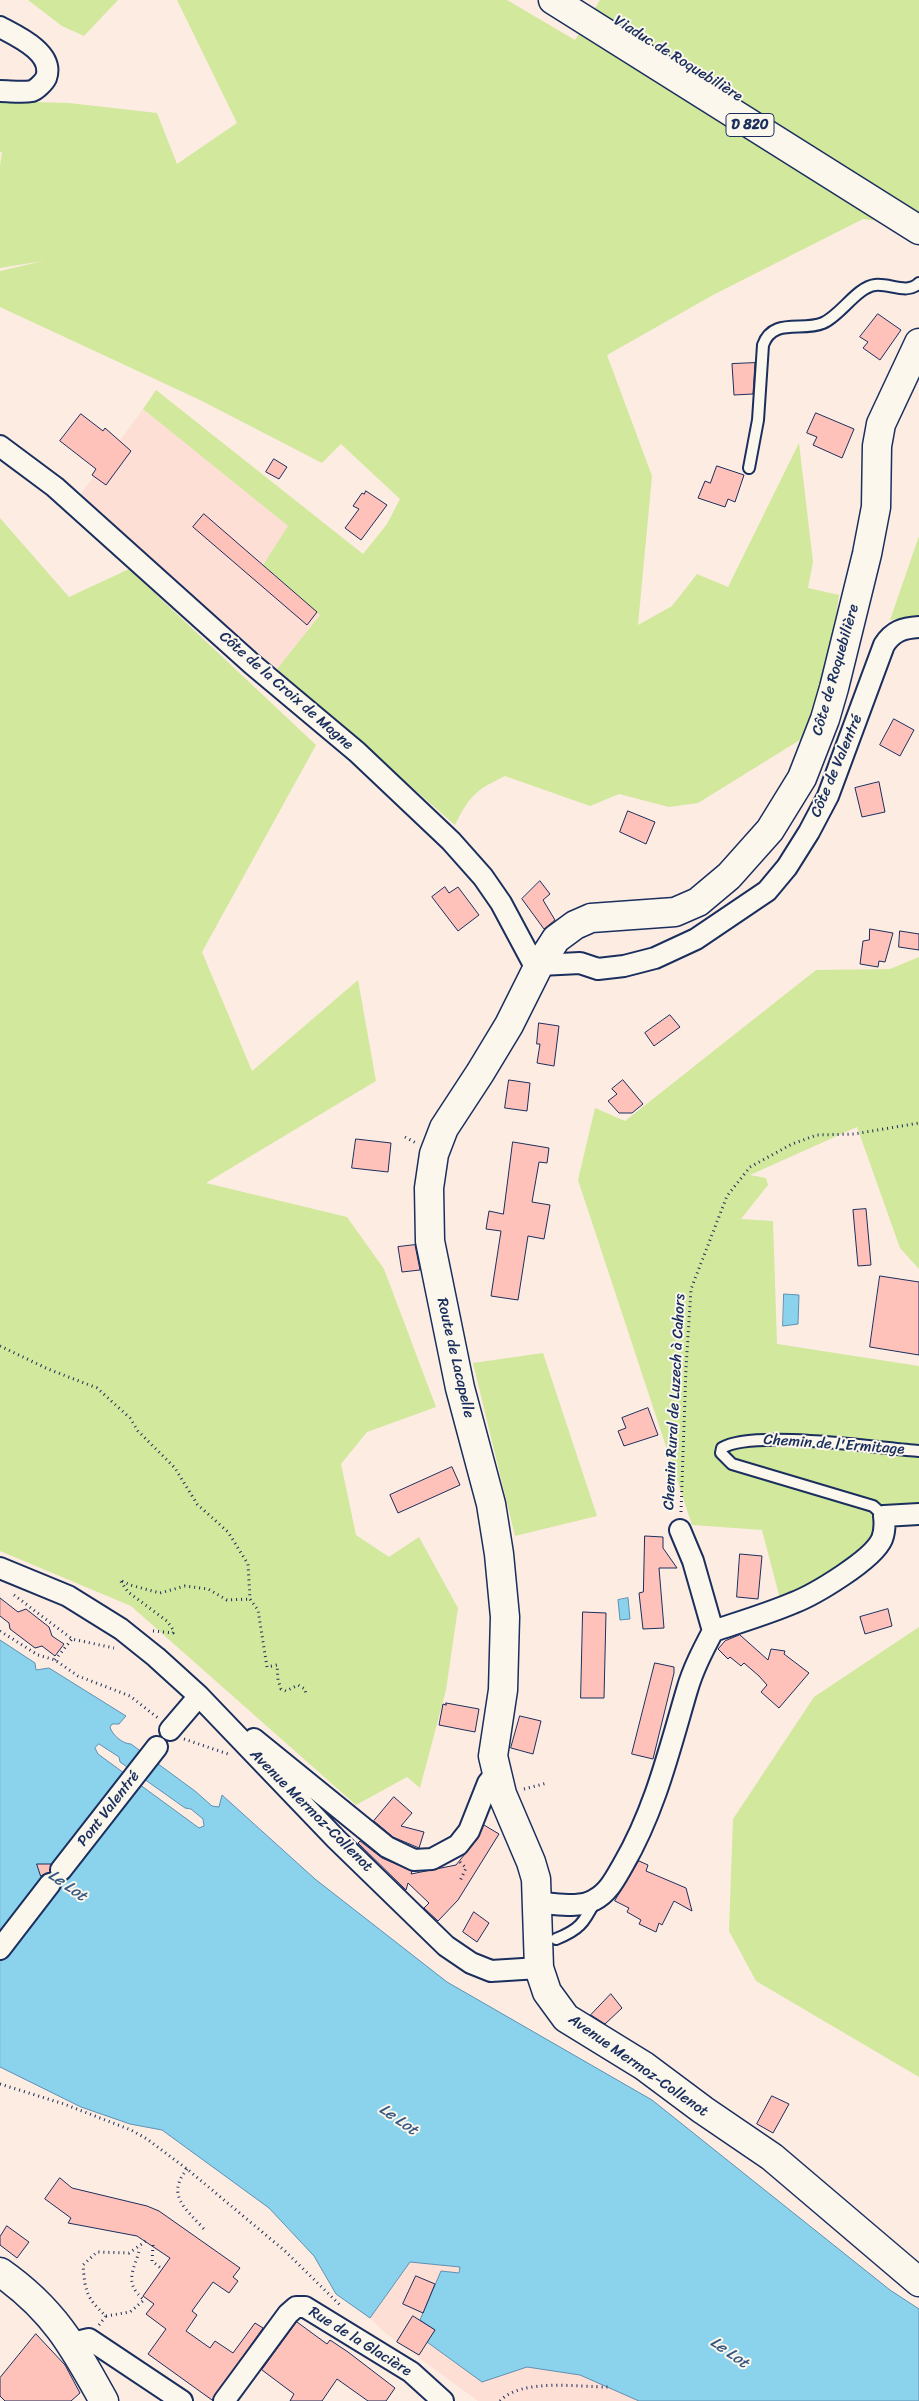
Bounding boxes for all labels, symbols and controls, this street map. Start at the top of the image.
street label: Viaduc de Roquebilière [610,12,746,106]
road number: D 820 [726,114,774,136]
street label: Côte de Roquebilière [809,602,863,738]
street label: Côte de la Croix de Magne [215,628,357,754]
street label: Côte de Valentré [807,712,867,820]
street label: Chemin Rural de Luzech à Cahors [660,1294,690,1510]
street label: Route de Lacapelle [432,1296,478,1420]
street label: Chemin de l'Ermitage [763,1431,905,1459]
street label: Avenue Mermoz-Collenot [246,1746,376,1876]
street label: Pont Valentré [74,1768,144,1850]
water label: Le Lot [44,1866,90,1906]
street label: Avenue Mermoz-Collenot [565,2011,711,2121]
water label: Le Lot [375,2100,421,2140]
street label: Rue de la Glacière [305,2303,415,2381]
water label: Le Lot [706,2333,752,2373]

